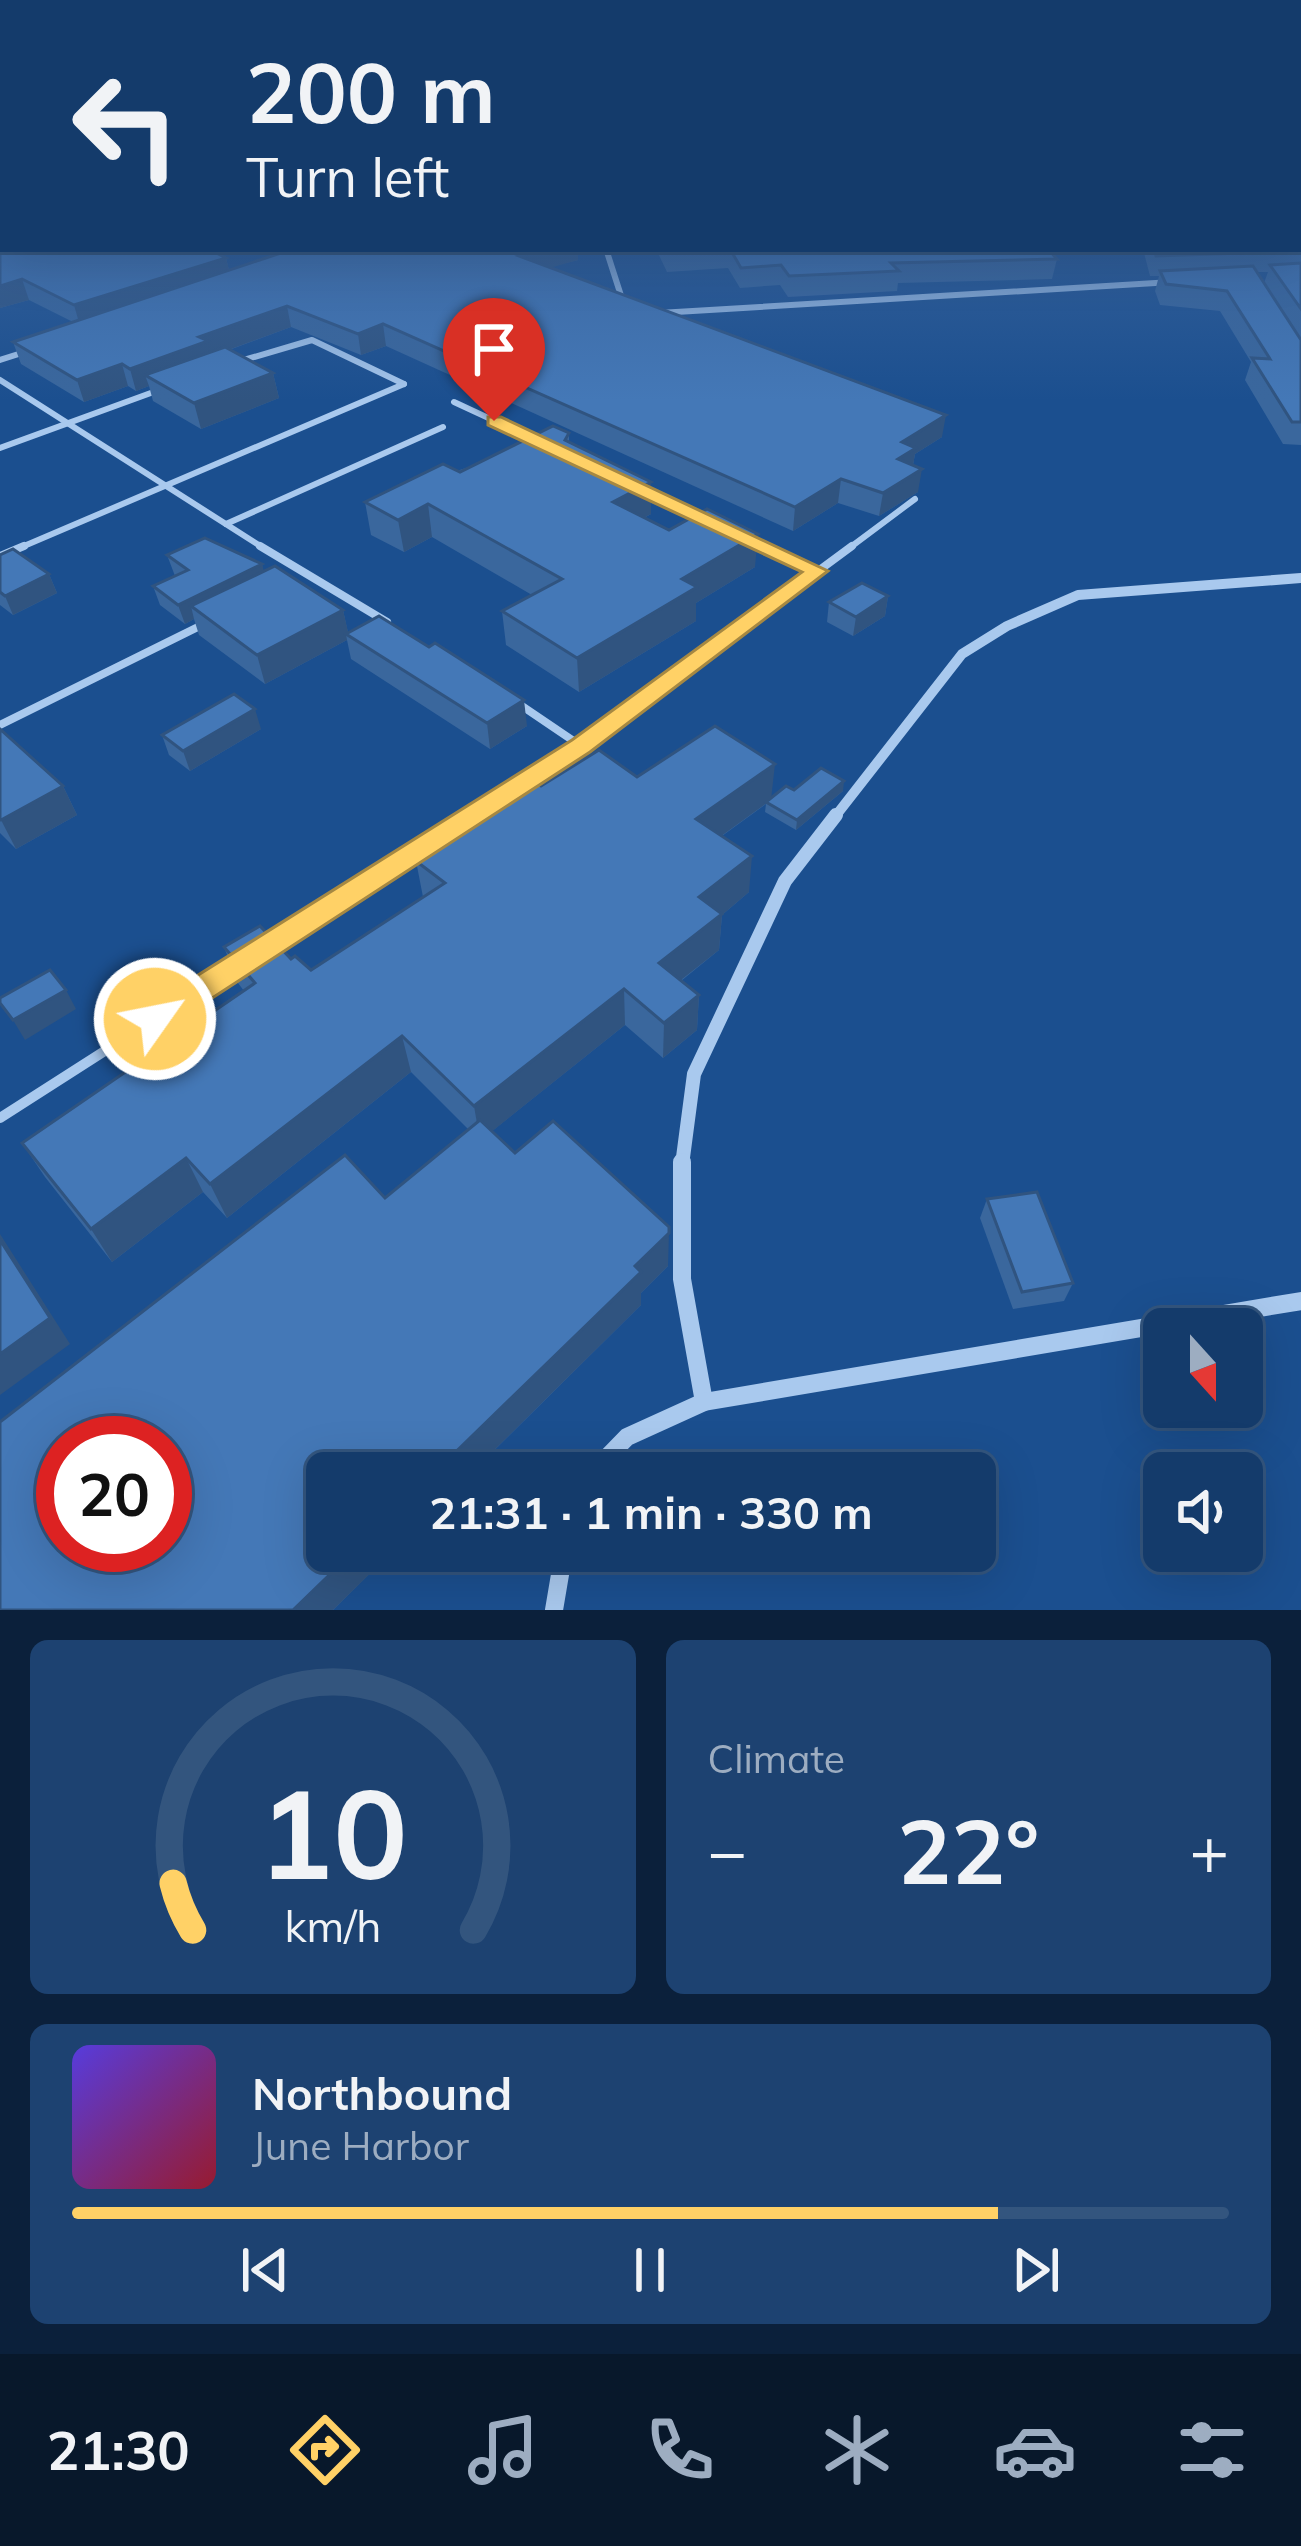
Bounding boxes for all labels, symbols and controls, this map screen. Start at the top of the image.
text: 200 m [246,39,496,144]
icon: left [48,48,204,204]
text: Turn left [246,143,449,211]
pin [443,298,545,421]
icon: arrive [461,316,527,382]
position arrow [92,956,218,1082]
north arrow [1143,1308,1263,1428]
map controls [1143,1308,1263,1572]
speed limit sign: 20 [36,1416,192,1572]
button: sound [1143,1452,1263,1572]
text: 21:31 · 1 min · 330 m [429,1484,873,1540]
text: Climate [708,1734,845,1783]
text: 10 [258,1754,408,1910]
text: 22° [897,1794,1039,1907]
text: − [708,1809,747,1892]
text: + [1189,1809,1229,1892]
text: km/h [284,1899,381,1953]
text: Northbound [252,2065,512,2121]
text: June Harbor [252,2121,469,2170]
icon: previous [232,2237,298,2303]
icon: pause [617,2237,683,2303]
icon: next [1003,2237,1069,2303]
icon: directions [283,2408,367,2492]
icon: music [461,2408,545,2492]
icon: phone [638,2408,722,2492]
icon: climate [815,2408,899,2492]
icon: car [993,2408,1077,2492]
icon: filters [1170,2408,1254,2492]
text: 21:30 [47,2416,190,2484]

